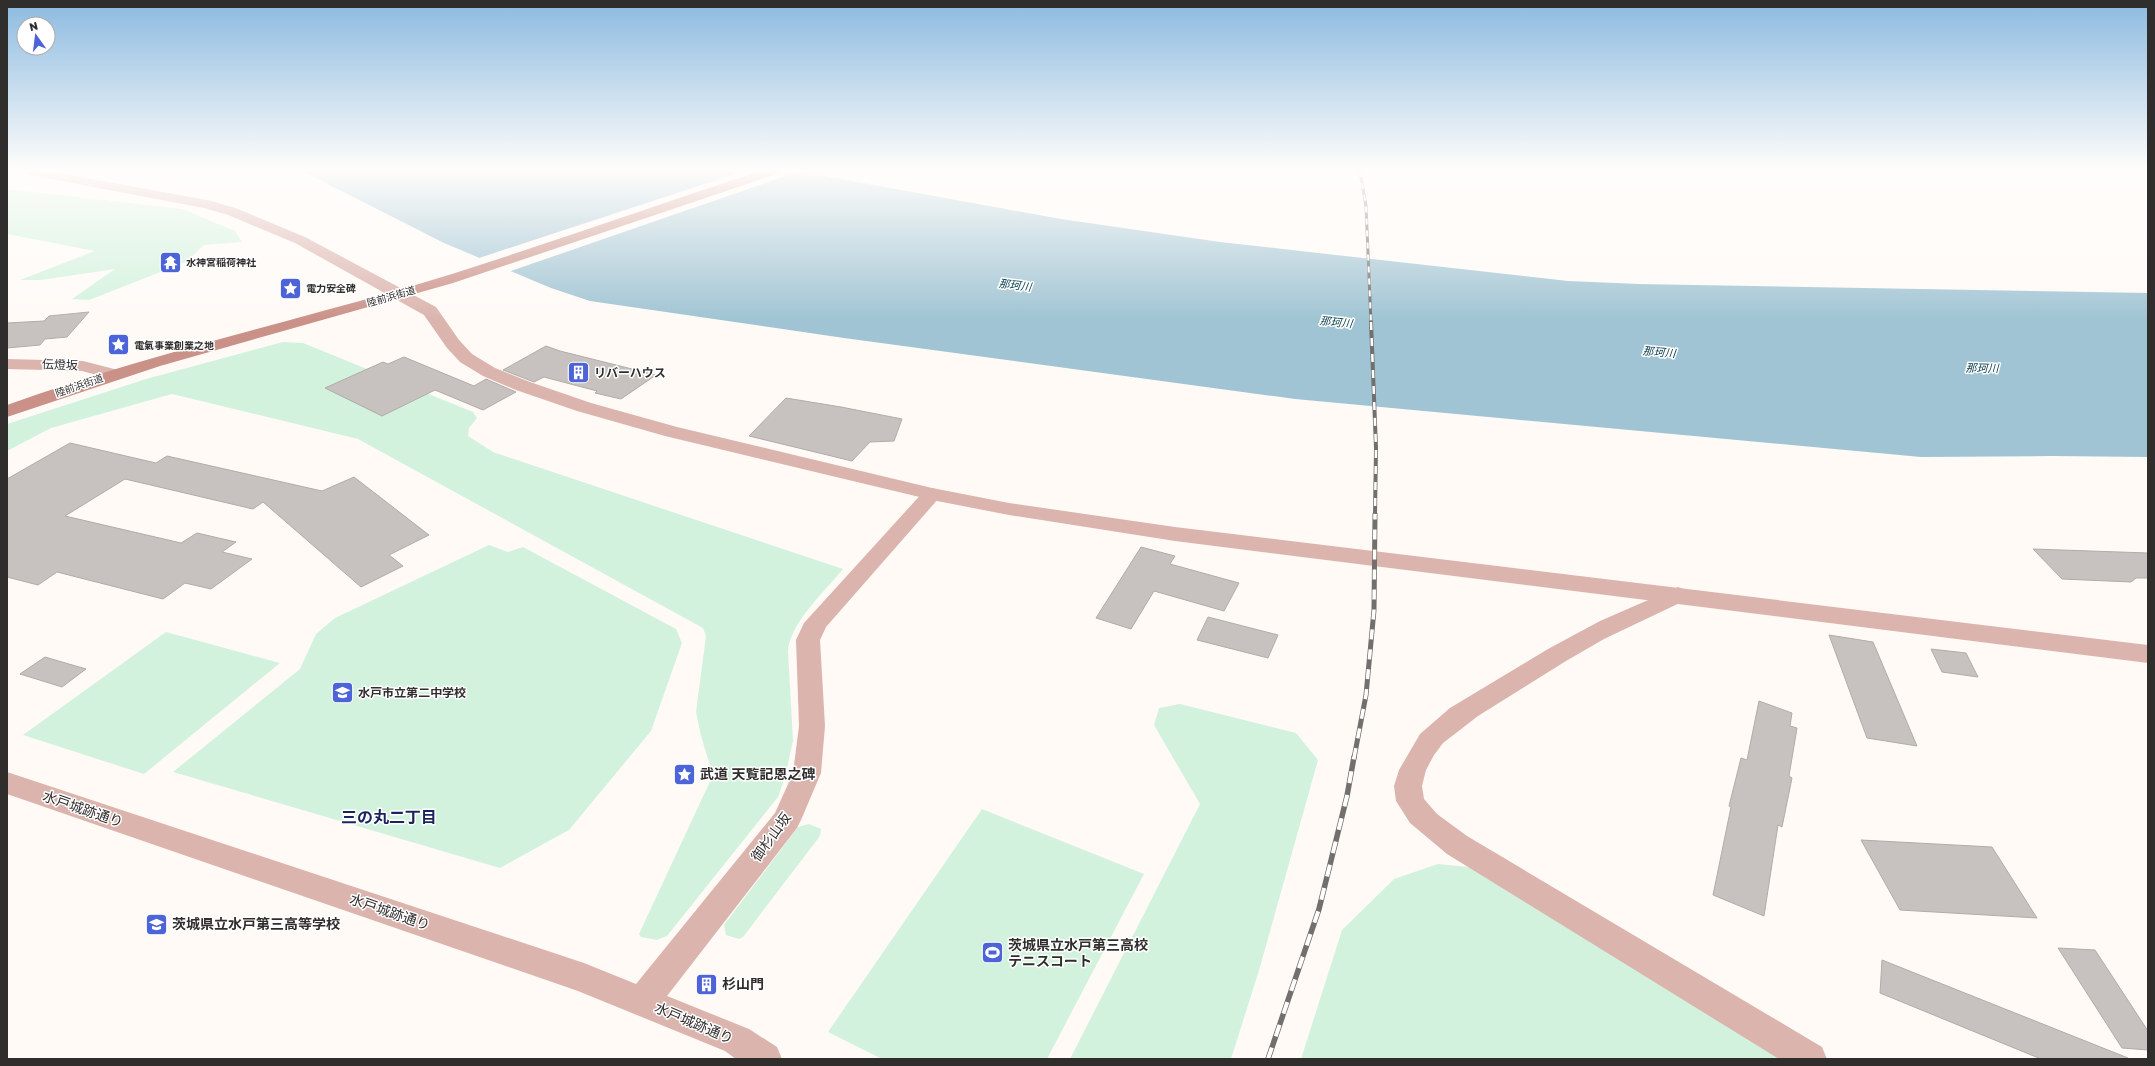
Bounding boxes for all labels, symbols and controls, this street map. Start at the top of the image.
north arrow [16,16,56,56]
text: N [28,18,39,33]
temple icon: 水神宮稲荷神社 [158,249,184,275]
place label: 水神宮稲荷神社 [186,256,257,268]
place icon: 電力安全碑 [277,275,303,301]
water label: 那珂川 [998,276,1033,293]
place label: 電力安全碑 [306,282,356,294]
street label: 陸前浜街道 [365,283,417,309]
water label: 那珂川 [1319,313,1354,330]
place icon: 電氣事業創業之地 [105,332,131,358]
place label: 電氣事業創業之地 [134,339,214,351]
water label: 那珂川 [1642,344,1677,360]
street label: 伝燈坂 [42,356,78,373]
building icon: リバーハウス [566,360,592,386]
water label: 那珂川 [1965,361,2000,374]
place label: リバーハウス [594,365,666,380]
street label: 陸前浜街道 [53,371,105,399]
school or university icon: 水戸市立第二中学校 [330,680,356,706]
place label: 水戸市立第二中学校 [358,685,466,700]
place icon: 武道 天覧記恩之碑 [671,761,697,787]
place label: 武道 天覧記恩之碑 [700,765,816,782]
street label: 水戸城跡通り [41,787,126,830]
district label: 三の丸二丁目 [341,807,437,827]
street label: 御杉山坂 [747,809,794,864]
street label: 水戸城跡通り [348,890,433,933]
school or university icon: 茨城県立水戸第三高等学校 [143,911,169,937]
place label: 茨城県立水戸第三高等学校 [172,915,340,932]
place label: 茨城県立水戸第三高校 テニスコート [1008,936,1148,969]
sports icon: 茨城県立水戸第三高校 テニスコート [980,940,1006,966]
building icon: 杉山門 [694,971,720,997]
place label: 杉山門 [722,975,764,992]
street label: 水戸城跡通り [652,998,736,1047]

